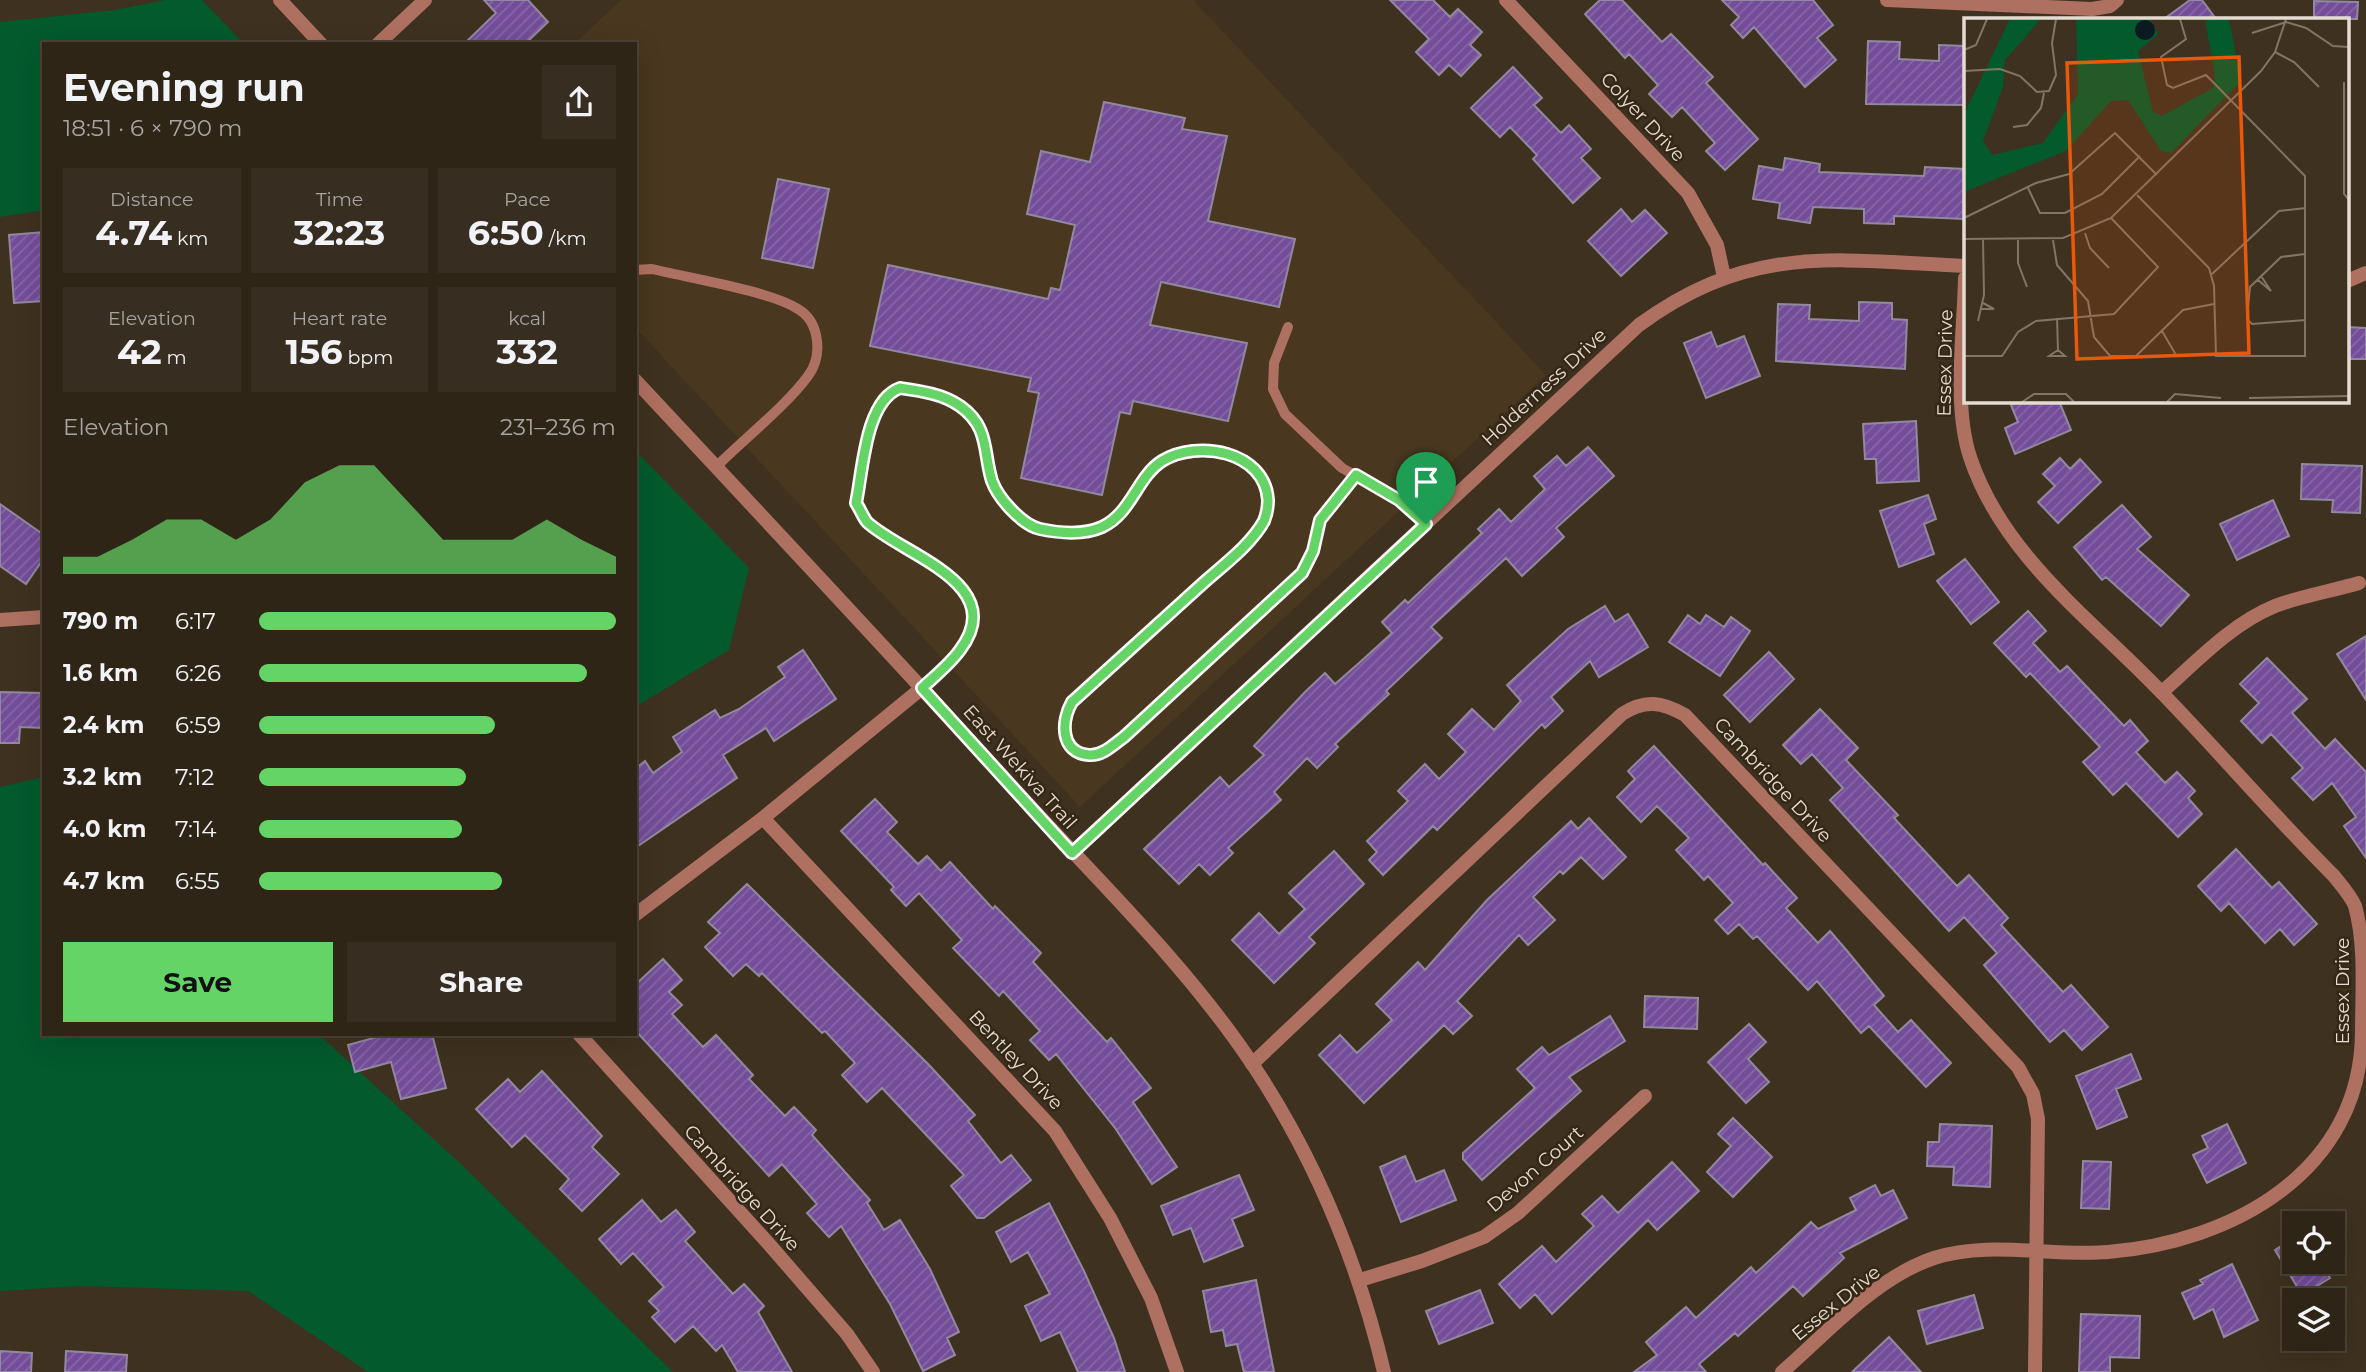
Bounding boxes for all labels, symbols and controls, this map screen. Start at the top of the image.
inset map [1964,18,2348,402]
text: Evening run [63,64,305,111]
button: share [542,65,616,139]
street label: Colyer Drive [1596,68,1690,166]
text: 18:51 · 6 × 790 m [63,114,243,142]
text: Distance [110,188,194,211]
text: Time [316,188,363,211]
text: Pace [504,188,550,211]
text: 4.74 [95,211,172,254]
text: 32:23 [294,211,385,254]
text: 6:50 [468,211,544,254]
text: km [172,227,208,250]
text: /km [544,227,587,250]
text: Elevation [108,307,196,330]
text: Heart rate [292,307,387,330]
text: kcal [508,307,546,330]
street label: Essex Drive [1933,309,1957,417]
street label: Holderness Drive [1477,323,1611,451]
text: 42 [117,330,162,373]
text: 156 [286,330,342,373]
text: 332 [496,330,558,373]
text: m [162,346,187,369]
text: bpm [342,346,393,369]
text: Elevation [63,413,169,441]
text: 231–236 m [500,413,616,441]
pin [1396,452,1456,524]
icon: arrive [1407,463,1445,501]
text: 790 m [63,607,138,635]
text: 6:17 [175,607,216,635]
text: 1.6 km [63,659,138,687]
text: 6:26 [175,659,221,687]
street label: East Wekiva Trail [958,700,1082,834]
text: 2.4 km [63,711,144,739]
text: 6:59 [175,711,221,739]
street label: Cambridge Drive [1709,713,1837,847]
text: 3.2 km [63,763,142,791]
text: 7:12 [175,763,214,791]
text: 4.0 km [63,815,146,843]
text: 7:14 [175,815,216,843]
text: 4.7 km [63,867,145,895]
text: 6:55 [175,867,220,895]
street label: Essex Drive [2331,937,2354,1045]
button: Save [63,942,333,1022]
button: Share [347,942,616,1022]
street label: Bentley Drive [964,1005,1068,1115]
street label: Cambridge Drive [679,1120,805,1256]
street label: Devon Court [1482,1121,1588,1217]
map controls [2282,1211,2345,1351]
button: locate [2282,1211,2345,1274]
street label: Essex Drive [1787,1260,1885,1346]
button: layers [2282,1288,2345,1351]

